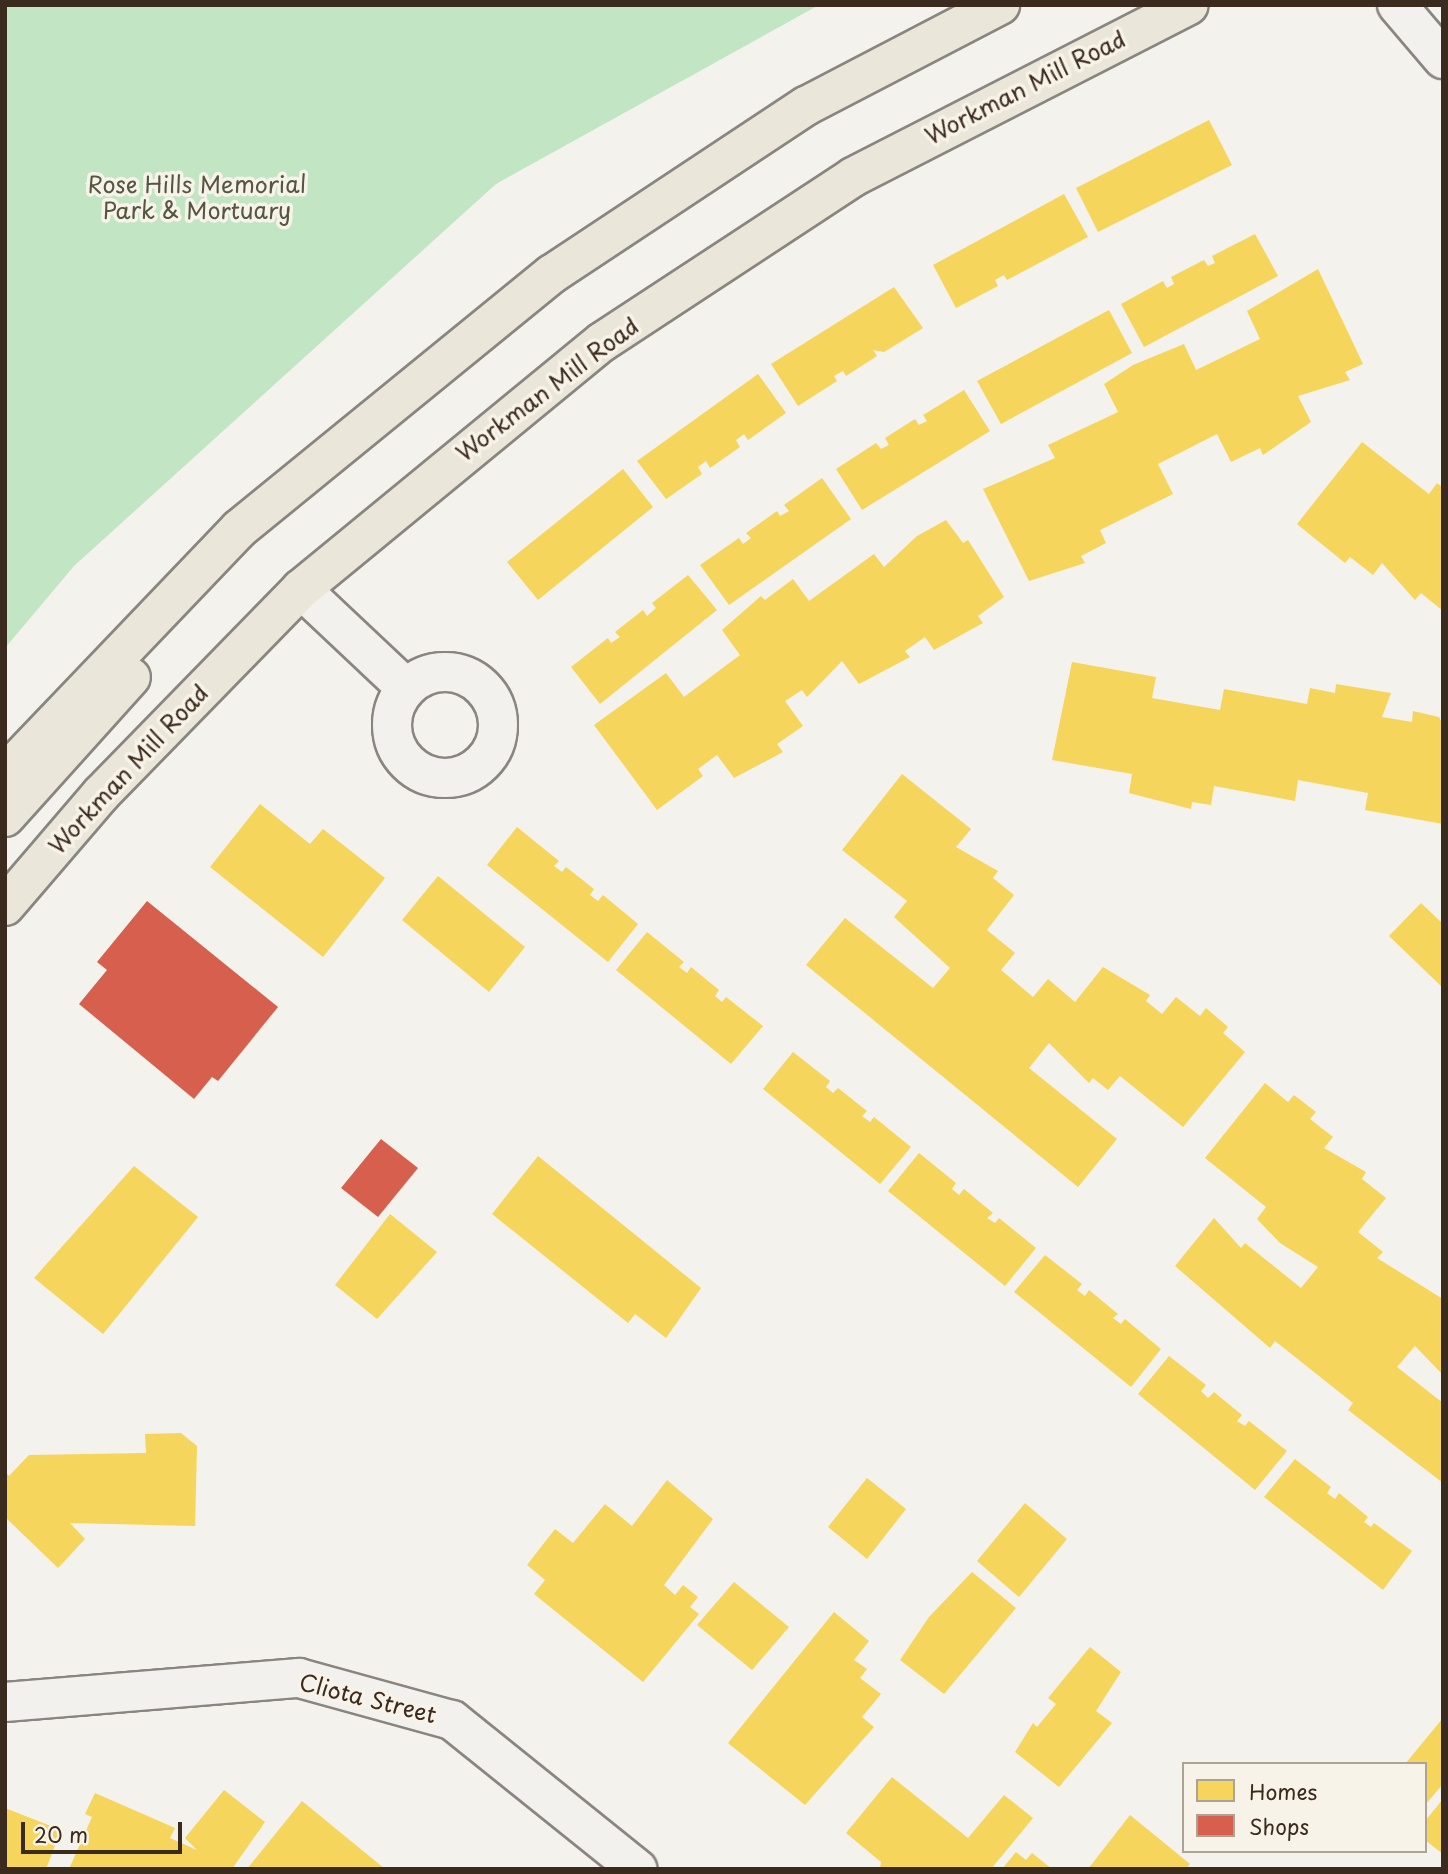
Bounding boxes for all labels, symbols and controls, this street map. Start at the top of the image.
street label: Workman Mill Road [921,25,1129,149]
park label: Rose Hills Memorial Park & Mortuary [87,170,307,224]
street label: Workman Mill Road [451,312,643,466]
street label: Workman Mill Road [43,679,213,859]
street label: Cliota Street [296,1667,440,1729]
legend [1182,1762,1427,1853]
text: Homes [1249,1775,1317,1807]
scale bar [24,1808,186,1852]
text: Shops [1249,1810,1309,1842]
text: 20 m [34,1818,88,1850]

